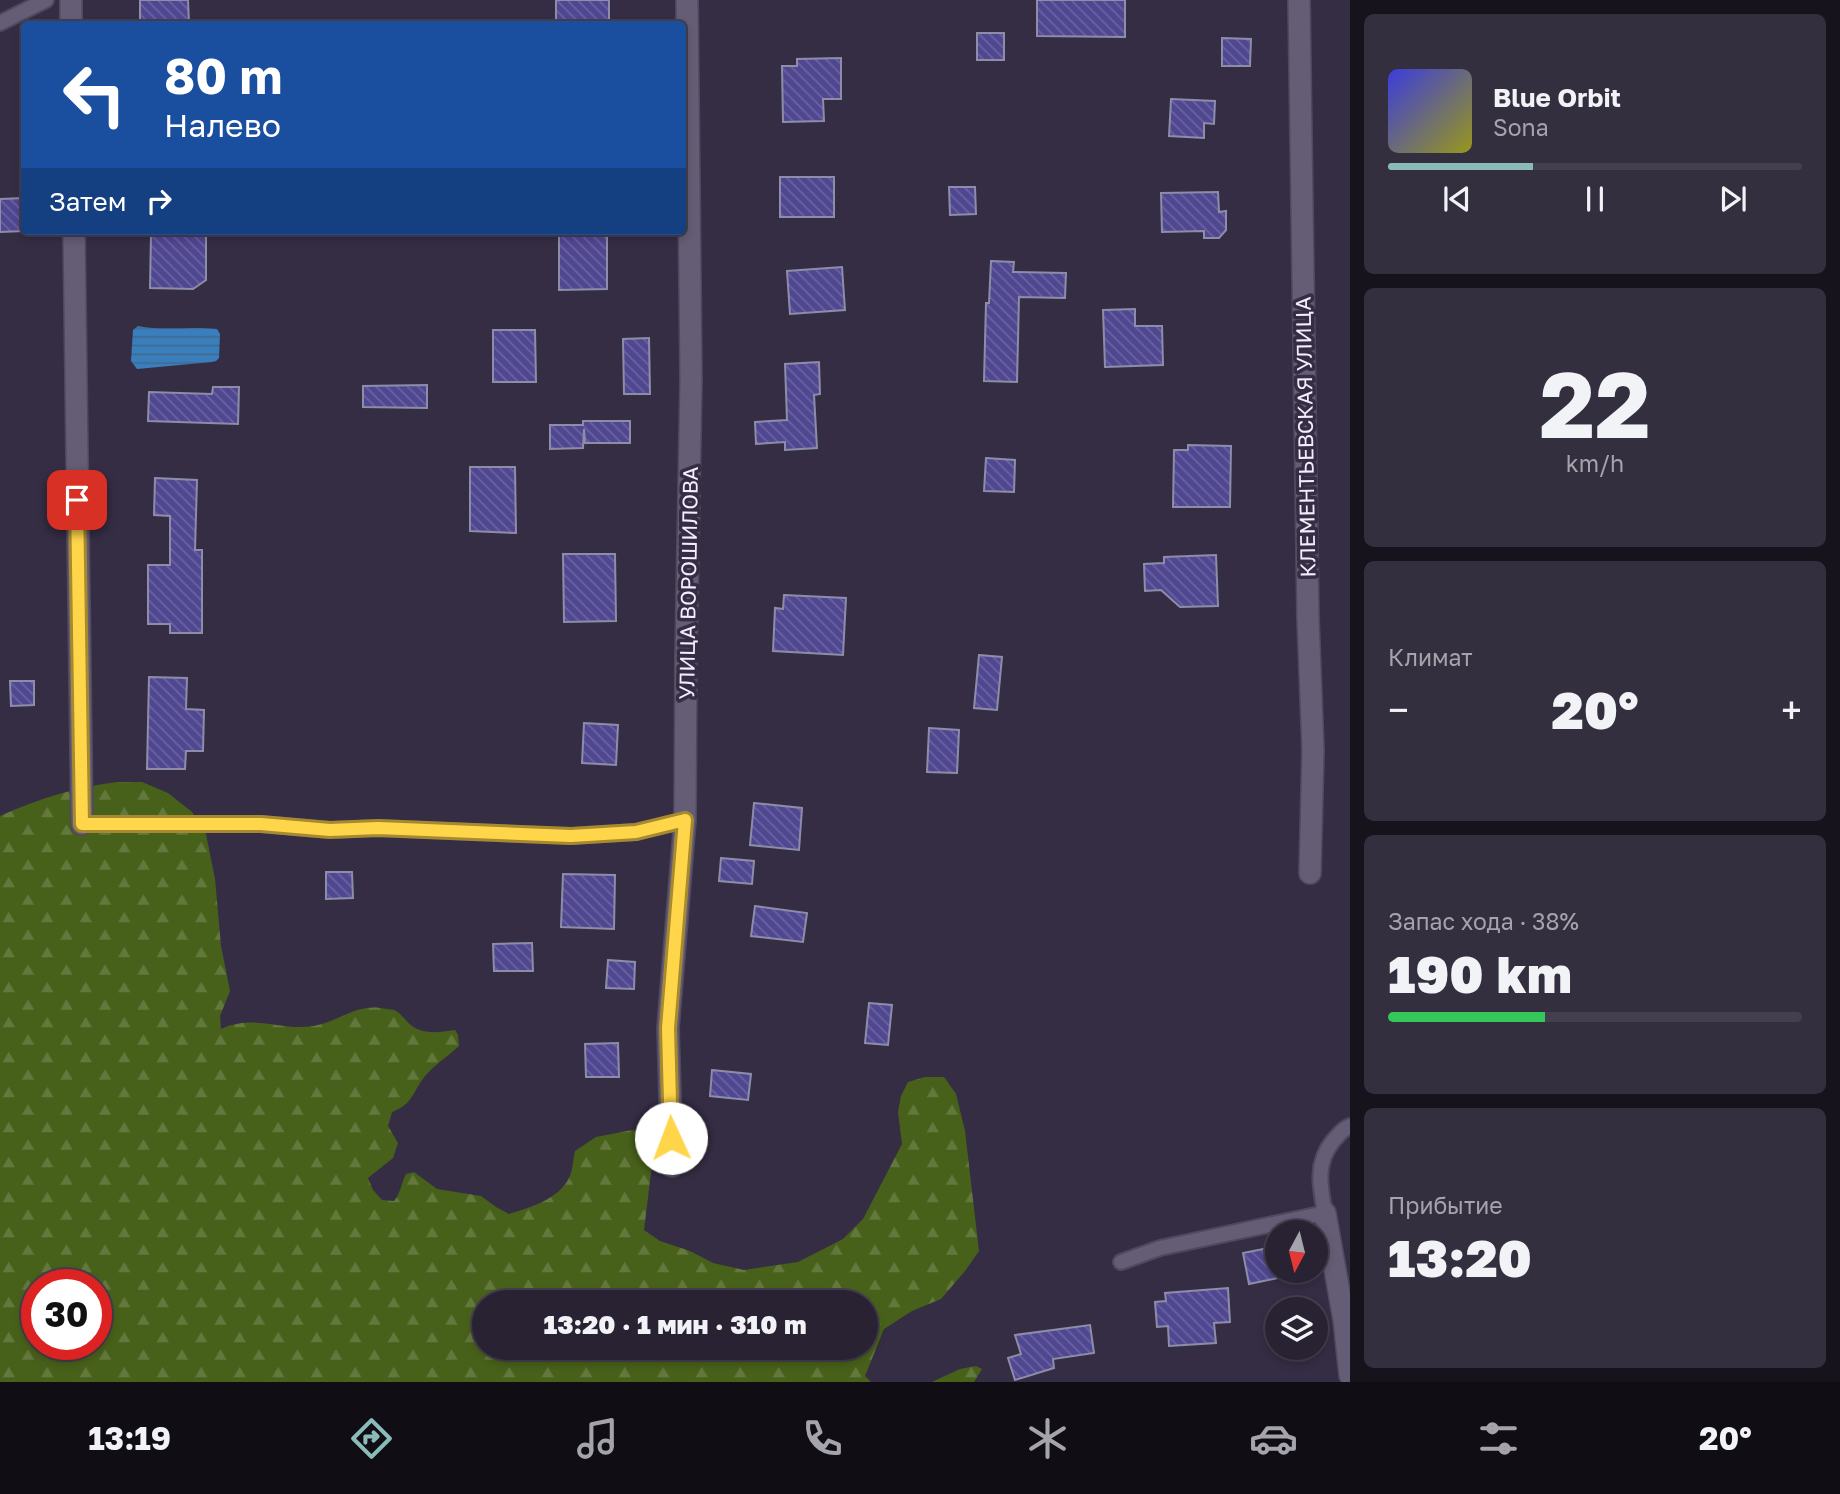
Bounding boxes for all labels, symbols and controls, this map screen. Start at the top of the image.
text: 80 m [164,46,282,105]
icon: left [49,49,140,140]
text: Blue Orbit [1493,82,1621,113]
text: Налево [164,106,281,144]
text: Sona [1493,113,1549,141]
icon: previous [1438,180,1476,218]
icon: pause [1576,180,1614,218]
icon: next [1714,180,1752,218]
icon: right [140,182,178,220]
text: Затем [49,186,126,217]
street label: КЛЕМЕНТЬЕВСКАЯ УЛИЦА [1290,296,1320,578]
text: 22 [1539,349,1651,458]
text: km/h [1566,449,1624,477]
street label: УЛИЦА ВОРОШИЛОВА [673,466,703,700]
pin [47,470,107,530]
icon: arrive [58,481,96,519]
text: Климат [1388,643,1473,671]
text: 20° [1552,678,1638,740]
text: − [1388,687,1409,732]
text: + [1781,687,1802,732]
text: Запас хода · 38% [1388,907,1579,935]
text: 190 km [1388,942,1572,1004]
position arrow [634,1101,708,1175]
text: Прибытие [1388,1191,1503,1219]
north arrow [1265,1220,1328,1283]
map controls [1265,1220,1328,1360]
text: 13:20 [1388,1226,1532,1288]
speed limit sign: 30 [21,1269,112,1360]
button: layers [1265,1297,1328,1360]
text: 13:20 · 1 мин · 310 m [543,1309,807,1340]
icon: directions [347,1414,396,1463]
icon: music [573,1414,622,1463]
icon: phone [798,1414,847,1463]
icon: climate [1023,1414,1072,1463]
icon: car [1249,1414,1298,1463]
icon: filters [1474,1414,1523,1463]
text: 13:19 [88,1419,171,1457]
text: 20° [1699,1419,1752,1457]

